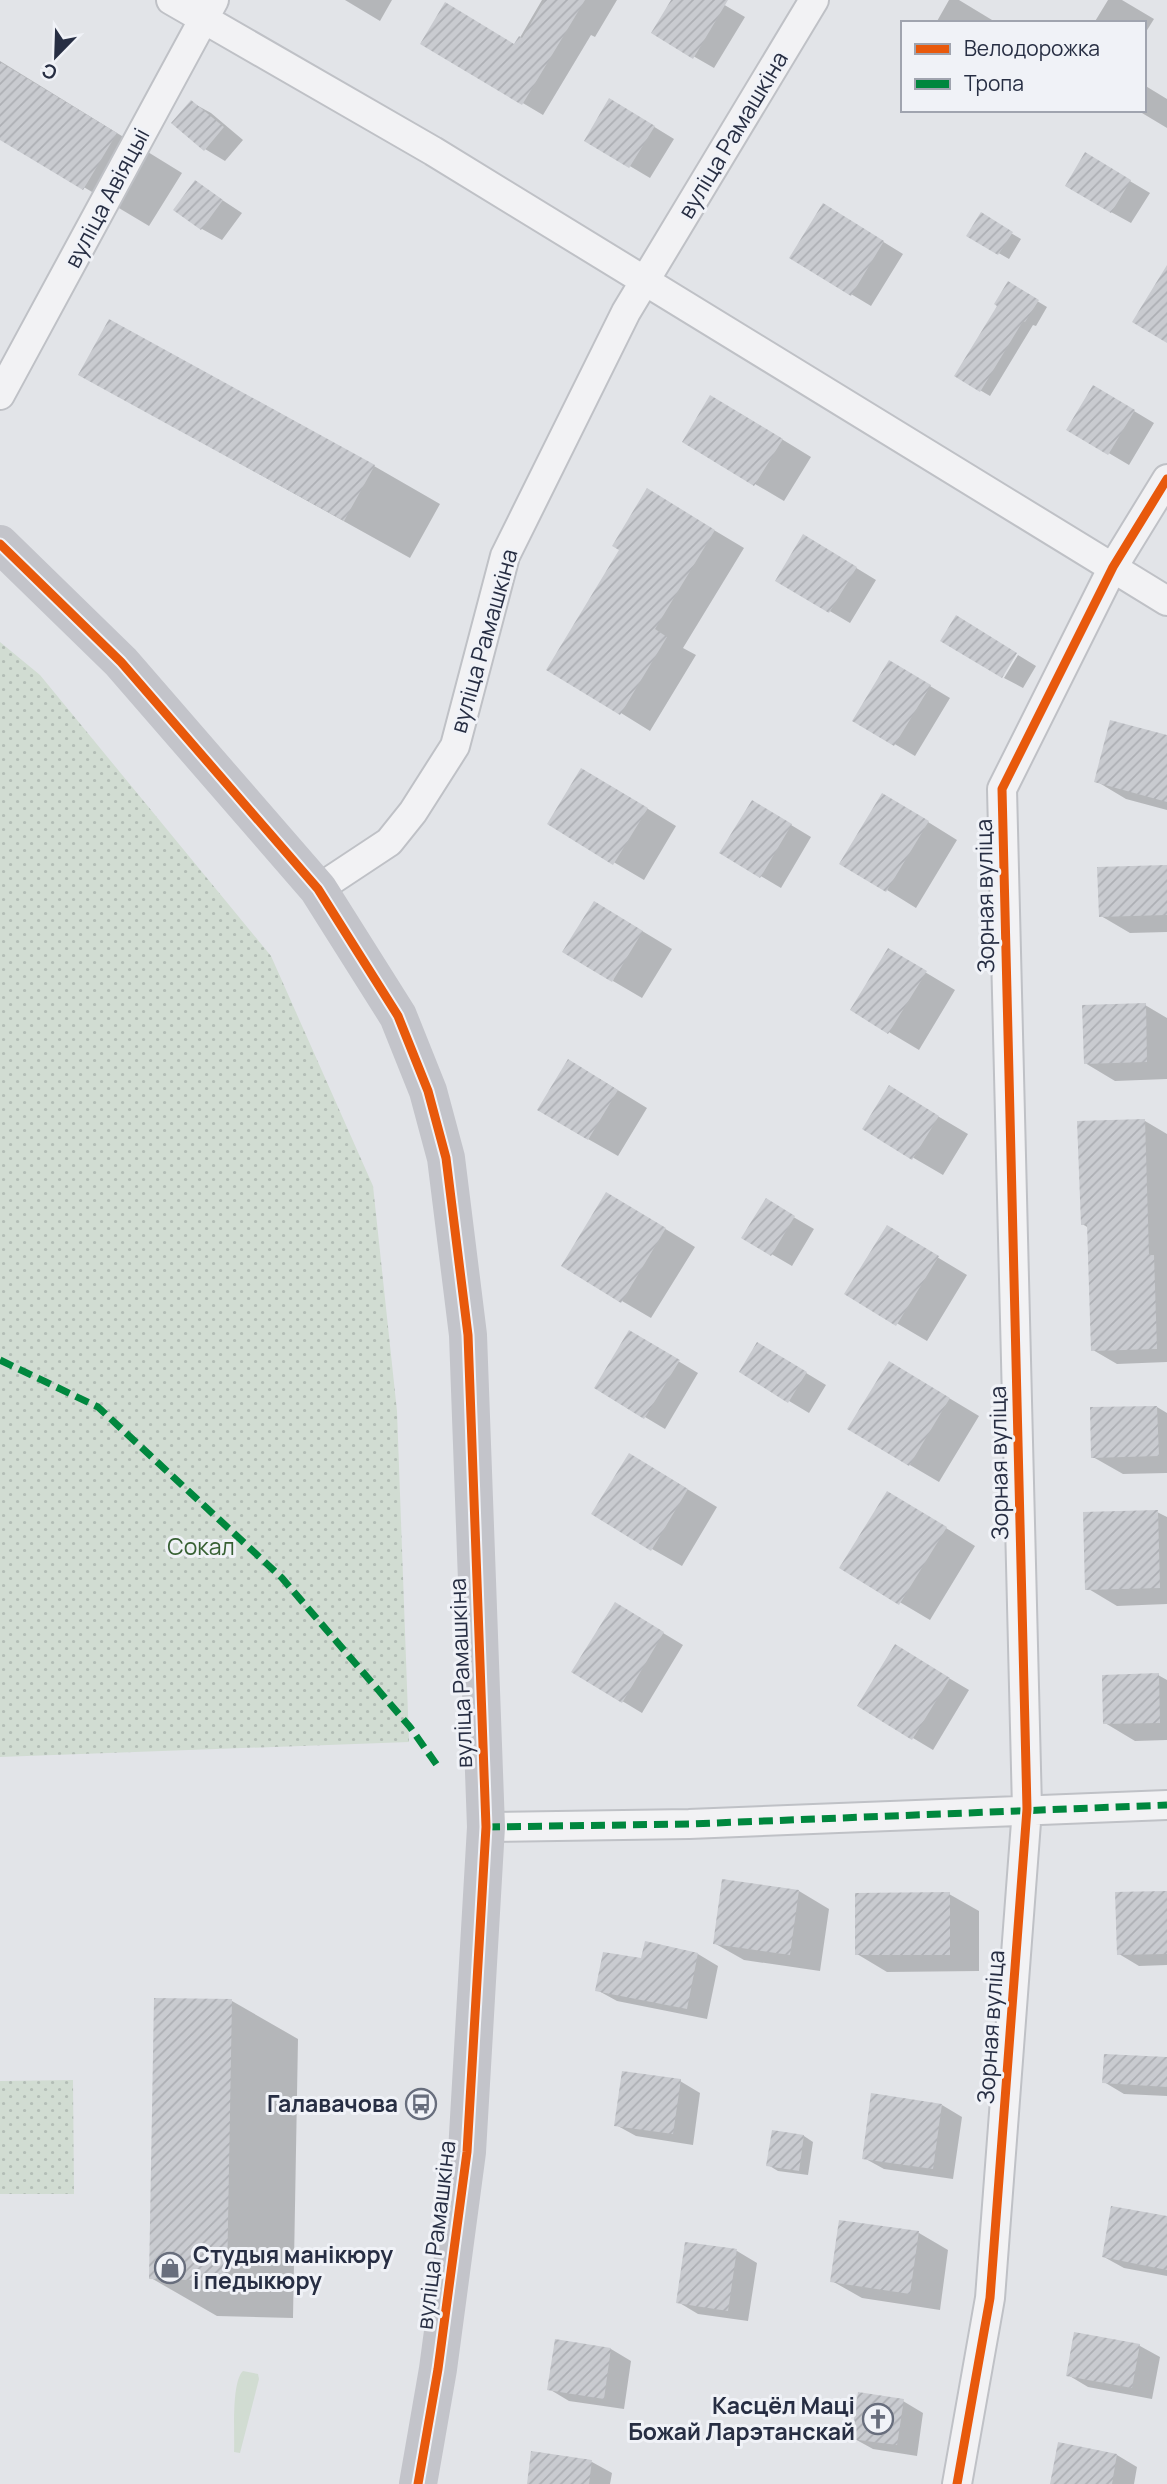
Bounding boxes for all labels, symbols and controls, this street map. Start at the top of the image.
north arrow [21,21,91,91]
legend [901,21,1146,112]
text: Велодорожка [964,34,1100,62]
street label: вуліца Рамашкіна [669,45,795,224]
text: С [38,57,61,86]
text: Тропа [964,69,1024,97]
street label: вуліца Авіяцыі [56,122,156,273]
street label: вуліца Рамашкіна [441,545,525,737]
street label: Зорная вуліца [967,819,1001,973]
street label: Зорная вуліца [981,1386,1015,1540]
park label: Сокал [167,1530,235,1562]
street label: вуліца Рамашкіна [441,1577,479,1769]
street label: Зорная вуліца [969,1949,1011,2105]
place label: Галавачова [267,2087,398,2119]
bus stop icon: Галавачова [404,2087,438,2121]
street label: вуліца Рамашкіна [408,2139,462,2331]
place label: Студыя манікюру і педыкюру [193,2238,393,2296]
shop icon: Студыя манікюру і педыкюру [153,2251,187,2285]
place label: Касцёл Маці Божай Ларэтанскай [628,2389,855,2447]
church icon: Касцёл Маці Божай Ларэтанскай [861,2402,895,2436]

